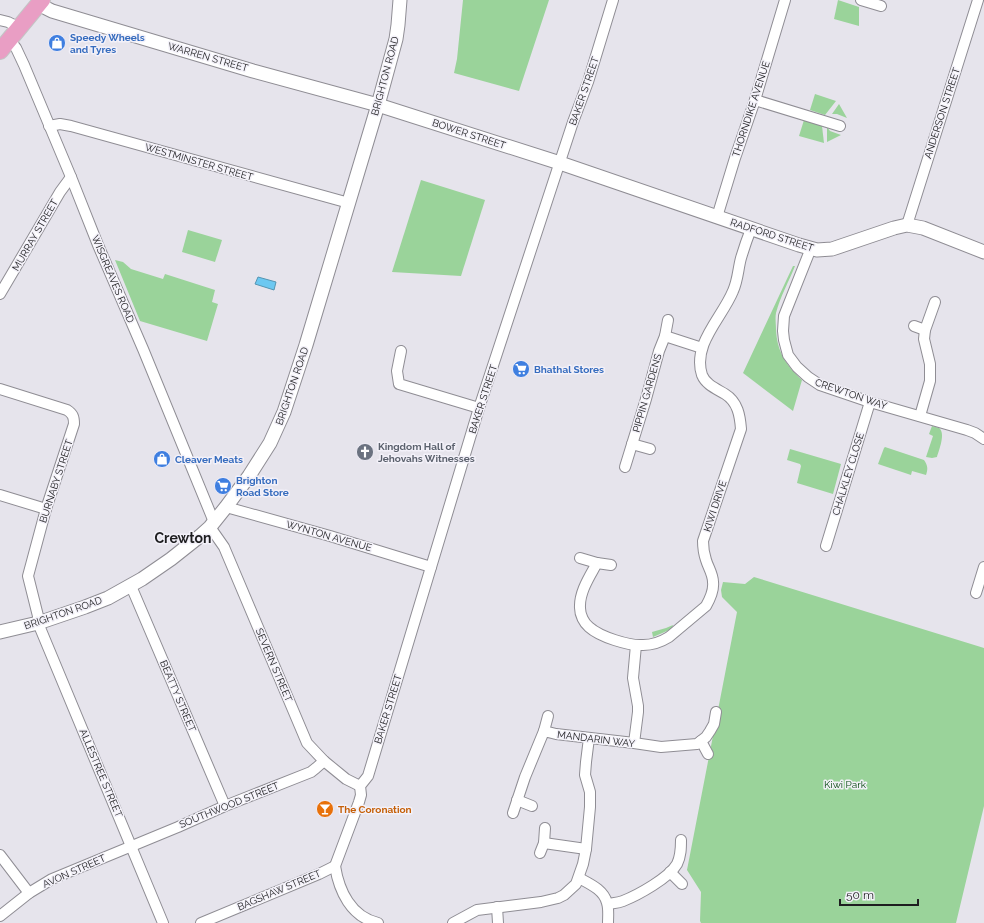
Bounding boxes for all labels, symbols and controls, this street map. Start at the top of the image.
place label: Speedy Wheels and Tyres [70,32,145,55]
shop icon: Speedy Wheels and Tyres [47,33,67,53]
street label: BRIGHTON ROAD [369,35,401,117]
street label: WARREN STREET [167,40,249,74]
street label: BAKER STREET [567,55,601,127]
street label: THORNDIKE AVENUE [730,60,772,158]
street label: ANDERSON STREET [922,66,962,160]
street label: BOWER STREET [431,117,507,151]
street label: WESTMINSTER STREET [144,141,254,183]
street label: MURRAY STREET [10,197,60,273]
street label: RADFORD STREET [729,216,815,254]
street label: WISGREAVES ROAD [90,234,136,324]
street label: BRIGHTON ROAD [274,346,310,426]
street label: PIPPIN GARDENS [630,352,664,434]
supermarket icon: Bhathal Stores [511,359,531,379]
street label: BAKER STREET [467,363,499,435]
place label: Bhathal Stores [534,364,604,375]
street label: CREWTON WAY [813,376,889,412]
street label: CHALKLEY CLOSE [830,431,866,517]
street label: BURNABY STREET [37,438,75,524]
place label: Kingdom Hall of Jehovahs Witnesses [378,441,475,464]
church icon: Kingdom Hall of Jehovahs Witnesses [355,442,375,462]
shop icon: Cleaver Meats [152,449,172,469]
place label: Cleaver Meats [175,454,243,465]
place label: Brighton Road Store [236,475,289,498]
supermarket icon: Brighton Road Store [213,476,233,496]
street label: KIWI DRIVE [702,479,728,533]
street label: WYNTON AVENUE [285,519,373,553]
district label: Crewton [154,530,212,546]
street label: BRIGHTON ROAD [23,595,103,631]
street label: SEVERN STREET [254,627,294,703]
street label: BEATTY STREET [158,659,198,733]
street label: BAKER STREET [372,673,404,745]
street label: ALLESTREE STREET [77,727,125,819]
street label: MANDARIN WAY [557,729,636,749]
park label: Kiwi Park [824,779,867,790]
street label: SOUTHWOOD STREET [178,780,280,830]
bar icon: The Coronation [315,799,335,819]
place label: The Coronation [338,804,412,815]
street label: AVON STREET [41,852,107,890]
street label: BAGSHAW STREET [236,867,322,913]
scale bar [840,881,918,907]
text: 50 m [846,888,874,902]

